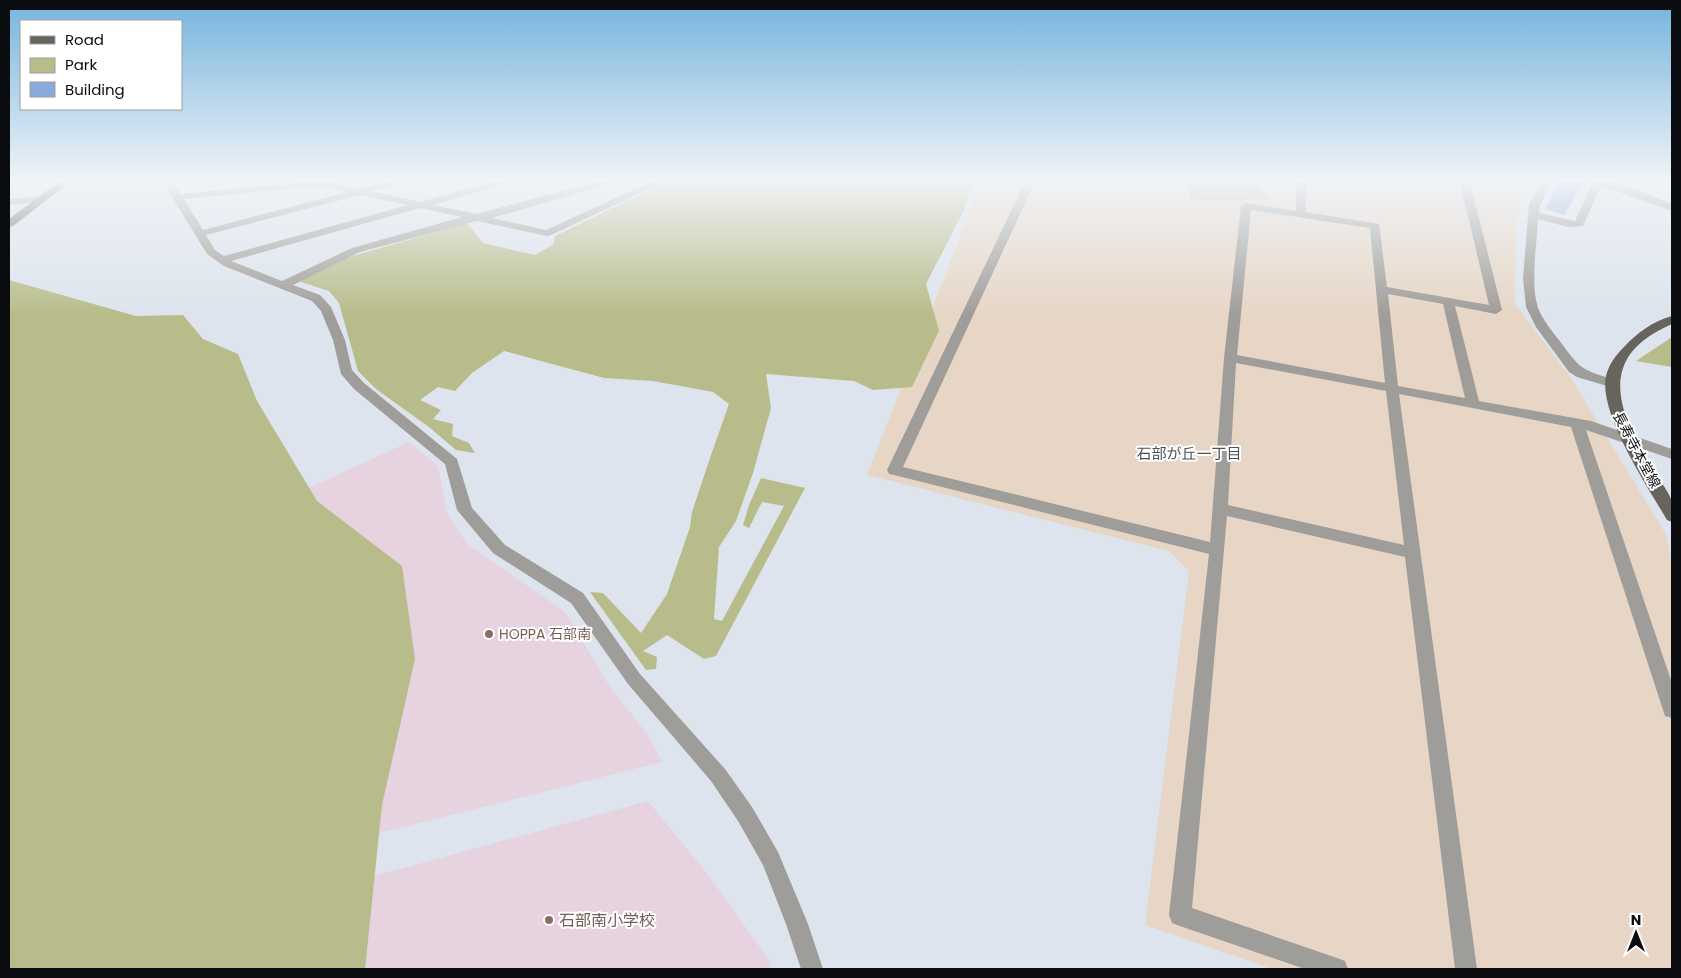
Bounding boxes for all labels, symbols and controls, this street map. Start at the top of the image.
legend [20,20,182,110]
text: Road [65,29,104,50]
text: Park [65,54,97,75]
text: Building [65,79,125,100]
street label: 長寿寺本堂線 [1608,408,1666,492]
district label: 石部が丘一丁目 [1136,443,1242,464]
place label: HOPPA 石部南 [499,624,591,644]
marker: HOPPA 石部南 [483,628,495,640]
north arrow [1611,908,1661,958]
place label: 石部南小学校 [559,909,655,932]
text: N [1631,910,1641,930]
marker: 石部南小学校 [543,914,555,926]

